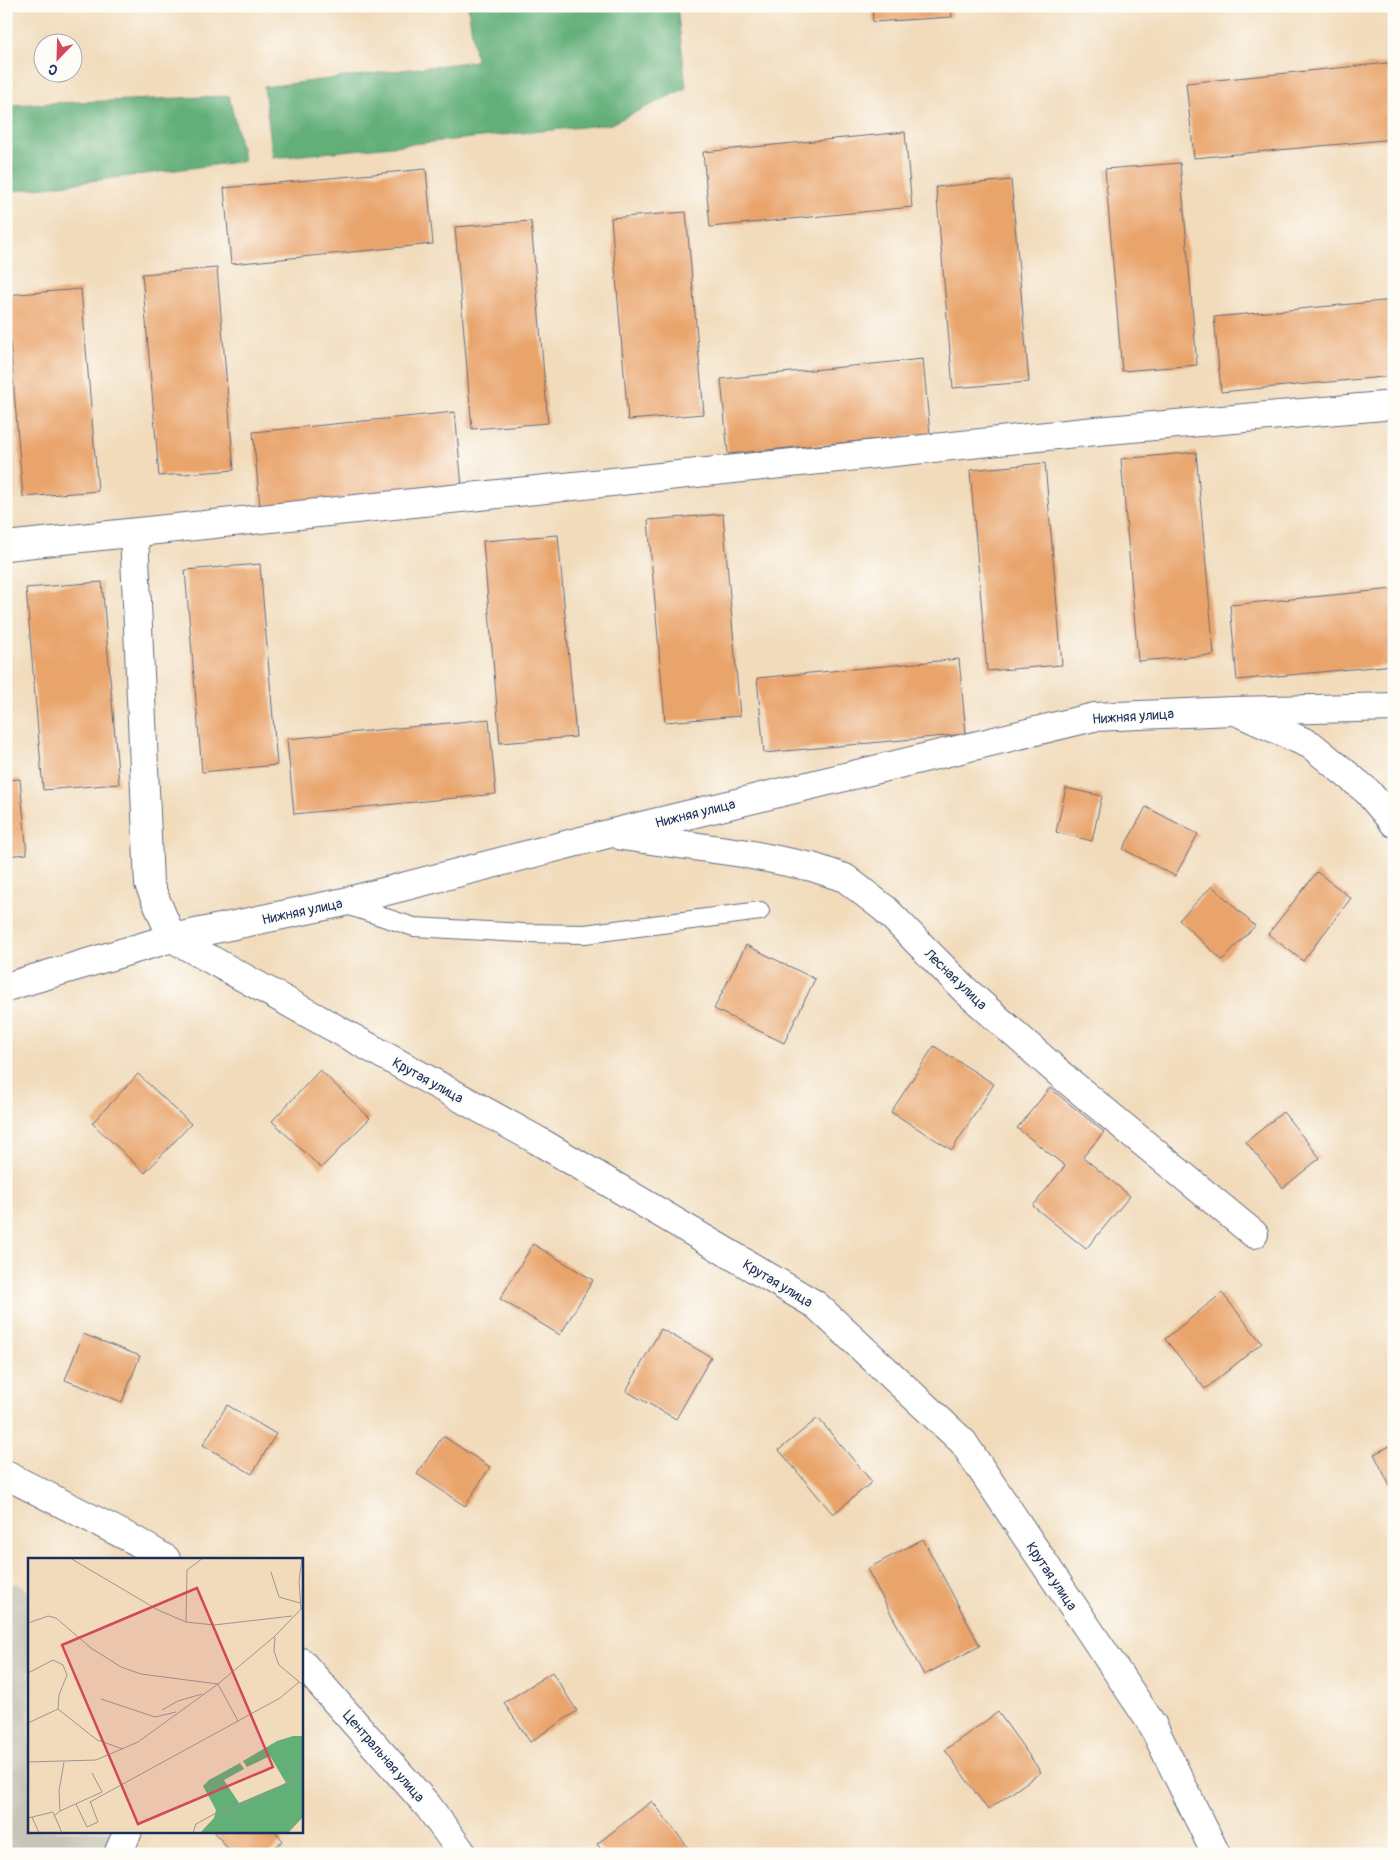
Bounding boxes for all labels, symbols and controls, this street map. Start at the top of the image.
north arrow [32,32,82,82]
text: С [45,60,60,79]
street label: Нижняя улица [1091,705,1175,728]
street label: Нижняя улица [653,795,737,832]
street label: Нижняя улица [260,895,344,928]
street label: Лесная улица [920,945,990,1013]
street label: Крутая улица [389,1054,466,1107]
street label: Крутая улица [740,1256,816,1311]
street label: Крутая улица [1023,1539,1081,1614]
inset map [28,1558,302,1832]
street label: Центральная улица [339,1707,428,1806]

